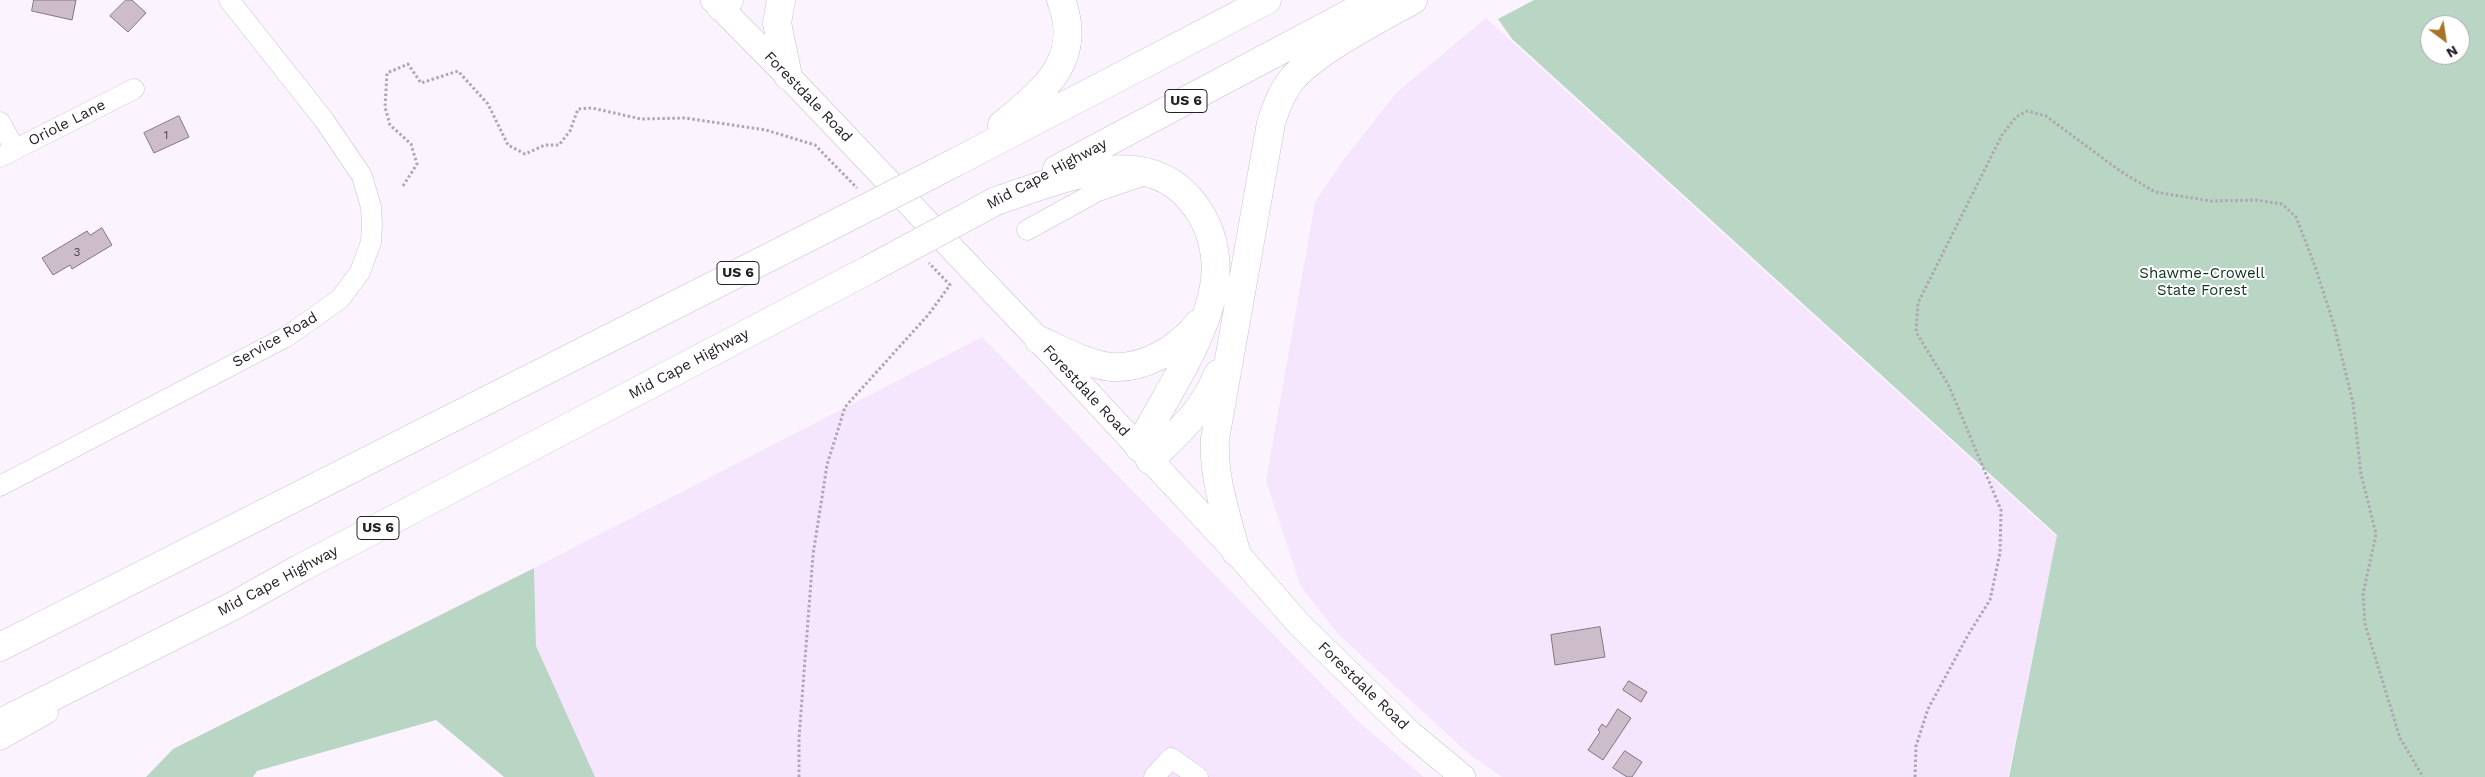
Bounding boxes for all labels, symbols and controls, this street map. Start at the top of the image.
north arrow [2420,15,2470,65]
text: N [2444,42,2461,62]
street label: Forestdale Road [760,48,856,146]
road number: US 6 [1165,90,1207,112]
street label: Oriole Lane [25,96,109,150]
house number: 1 [164,128,168,142]
street label: Mid Cape Highway [984,135,1110,213]
house number: 3 [74,245,80,259]
road number: US 6 [717,262,759,284]
park label: Shawme-Crowell State Forest [2139,265,2265,300]
street label: Service Road [229,308,321,372]
street label: Mid Cape Highway [626,325,752,403]
street label: Forestdale Road [1039,341,1133,441]
road number: US 6 [357,516,399,540]
street label: Mid Cape Highway [215,542,341,620]
street label: Forestdale Road [1314,638,1412,734]

